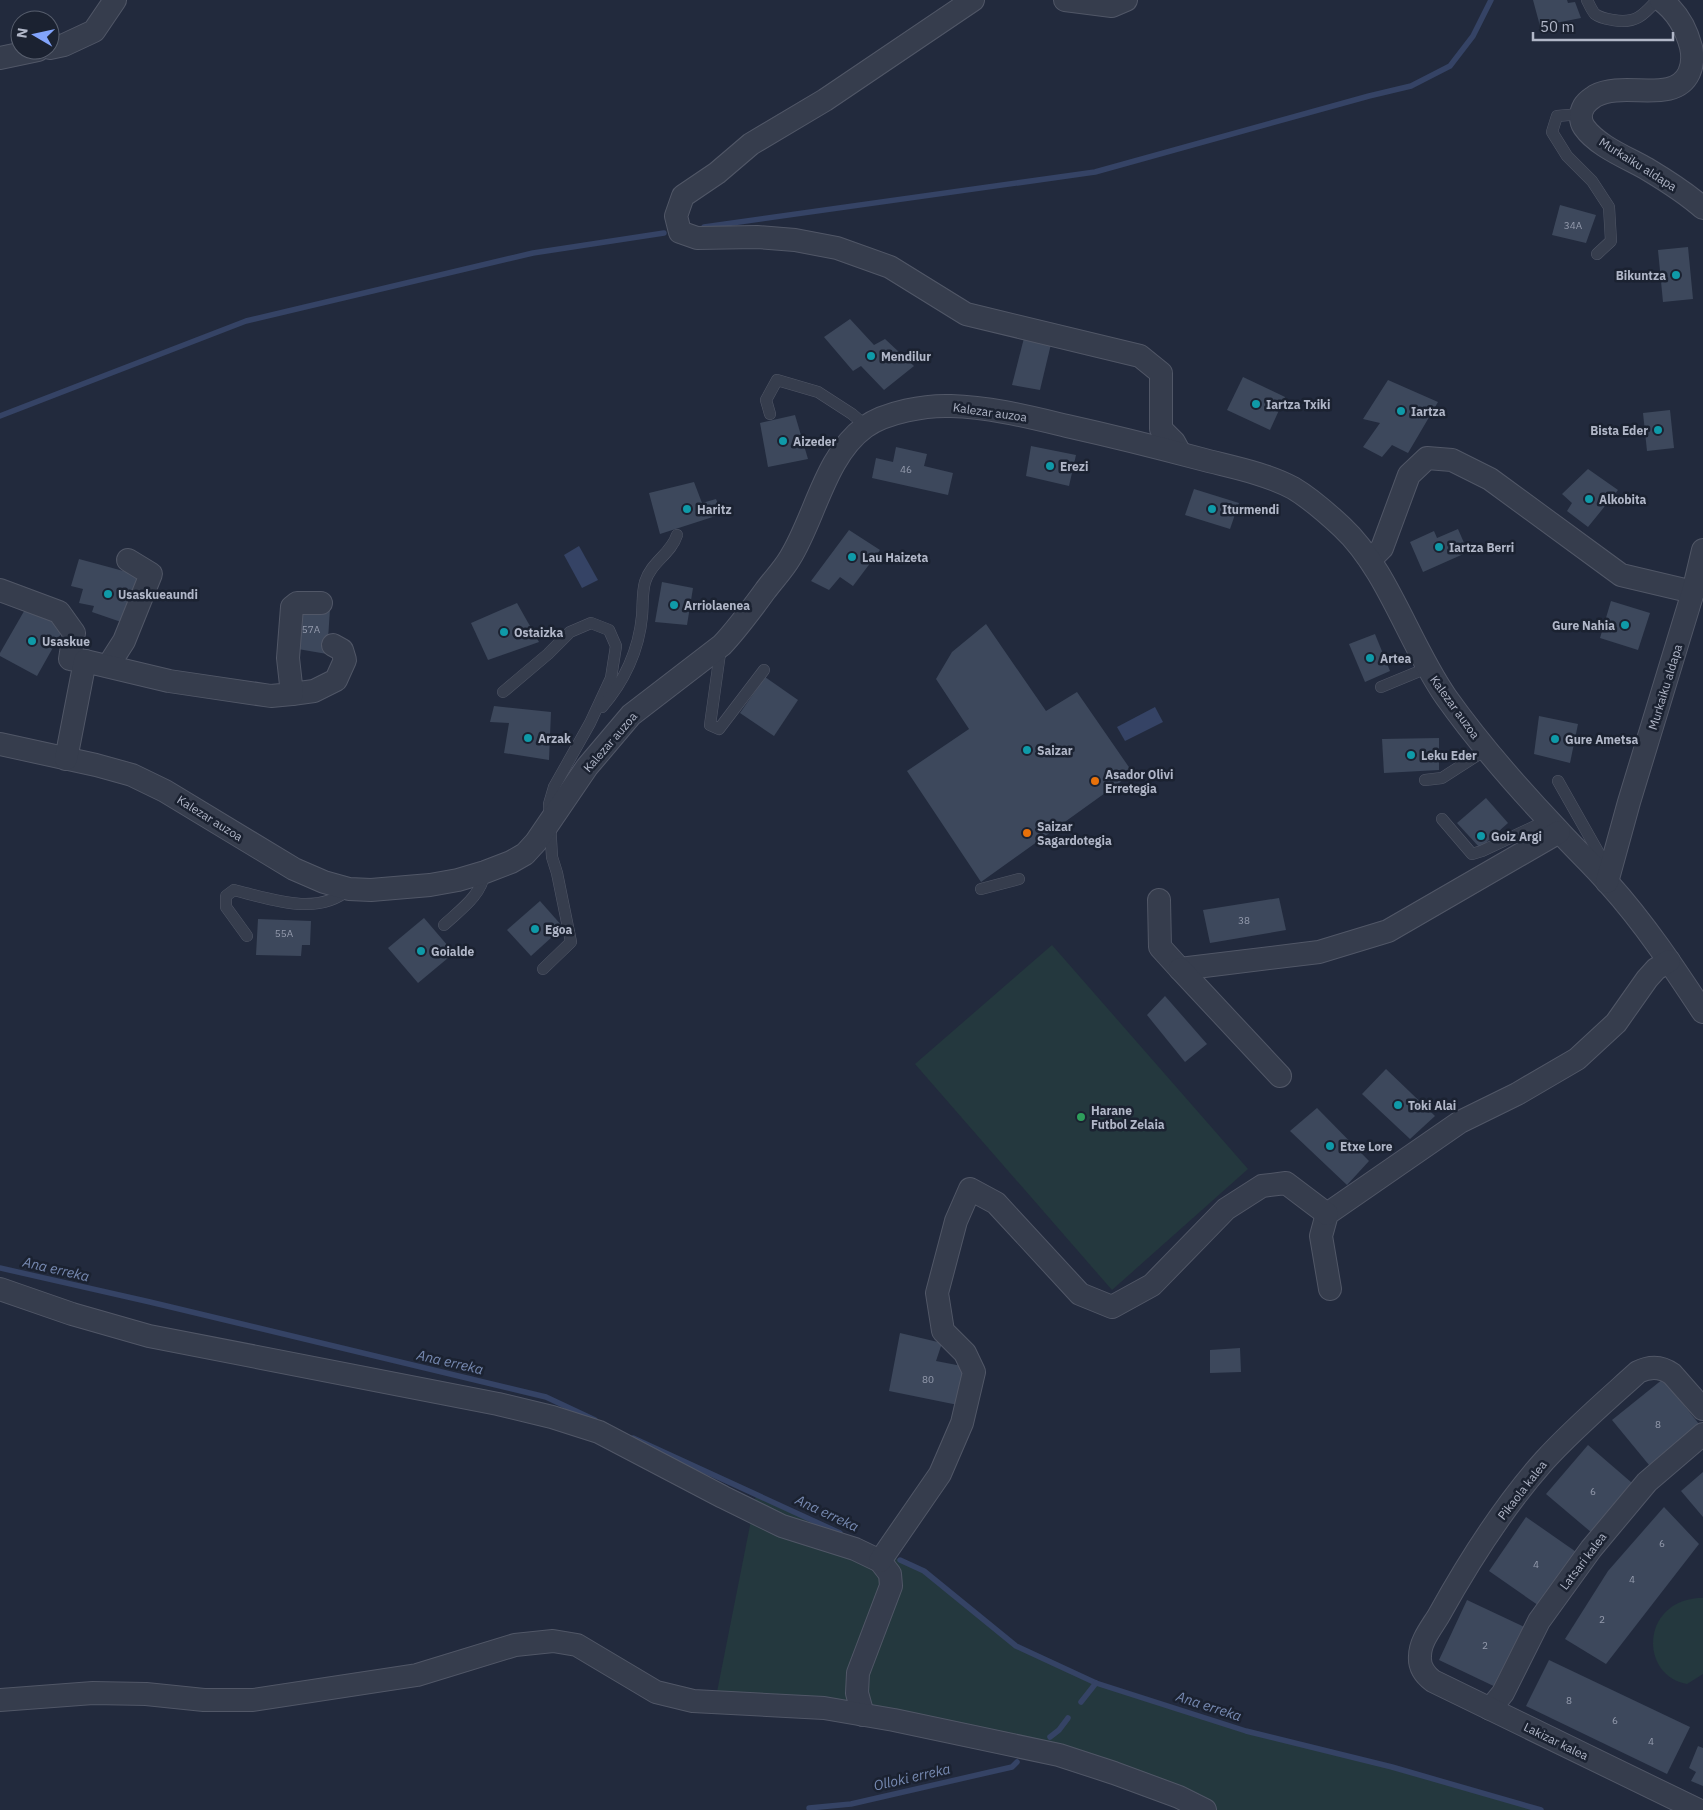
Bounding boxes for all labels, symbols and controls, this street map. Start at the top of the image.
north arrow [10,10,60,60]
scale bar [1533,10,1673,42]
text: 50 m [1540,17,1575,36]
text: N [12,27,32,39]
street label: Murkaiku aldapa [1596,134,1680,194]
house number: 34A [1564,219,1583,232]
place label: Bikuntza [1616,268,1666,283]
marker: Bikuntza [1670,269,1682,281]
place label: Mendilur [881,349,931,364]
marker: Mendilur [865,350,877,362]
place label: Iartza Txiki [1266,397,1330,412]
marker: Iartza Txiki [1250,398,1262,410]
street label: Kalezar auzoa [952,399,1029,425]
place label: Iartza [1411,404,1446,419]
marker: Iartza [1395,405,1407,417]
place label: Bista Eder [1590,423,1648,438]
marker: Bista Eder [1652,424,1664,436]
place label: Aizeder [793,434,837,449]
marker: Aizeder [777,435,789,447]
place label: Erezi [1060,459,1088,474]
marker: Erezi [1044,460,1056,472]
house number: 46 [900,463,912,476]
place label: Alkobita [1599,492,1647,507]
marker: Alkobita [1583,493,1595,505]
place label: Haritz [697,502,732,517]
place label: Iturmendi [1222,502,1279,517]
marker: Haritz [681,503,693,515]
marker: Iturmendi [1206,503,1218,515]
place label: Iartza Berri [1449,540,1514,555]
marker: Iartza Berri [1433,541,1445,553]
place label: Lau Haizeta [862,550,929,565]
marker: Lau Haizeta [846,551,858,563]
place label: Usaskueaundi [118,587,198,602]
marker: Usaskueaundi [102,588,114,600]
place label: Arriolaenea [684,598,750,613]
marker: Arriolaenea [668,599,680,611]
place label: Gure Nahia [1552,618,1615,633]
marker: Gure Nahia [1619,619,1631,631]
house number: 57A [302,623,321,636]
place label: Ostaizka [514,625,564,640]
marker: Ostaizka [498,626,510,638]
place label: Usaskue [42,634,90,649]
marker: Usaskue [26,635,38,647]
street label: Murkaiku aldapa [1645,642,1685,732]
place label: Artea [1380,651,1411,666]
marker: Artea [1364,652,1376,664]
street label: Kalezar auzoa [1427,672,1483,742]
street label: Kalezar auzoa [580,708,641,775]
place label: Arzak [538,731,571,746]
marker: Arzak [522,732,534,744]
place label: Gure Ametsa [1565,732,1638,747]
marker: Gure Ametsa [1549,733,1561,745]
place label: Saizar [1037,743,1073,758]
marker: Saizar [1021,744,1033,756]
place label: Leku Eder [1421,748,1477,763]
marker: Leku Eder [1405,749,1417,761]
place label: Asador Olivi Erretegia [1105,767,1173,796]
marker: Asador Olivi Erretegia [1089,775,1101,787]
street label: Kalezar auzoa [174,792,246,844]
place label: Saizar Sagardotegia [1037,819,1112,848]
marker: Saizar Sagardotegia [1021,827,1033,839]
place label: Goiz Argi [1491,829,1542,844]
marker: Goiz Argi [1475,830,1487,842]
house number: 38 [1238,914,1250,927]
place label: Egoa [545,922,573,937]
marker: Egoa [529,923,541,935]
house number: 55A [275,927,294,940]
place label: Goialde [431,944,475,959]
marker: Goialde [415,945,427,957]
place label: Toki Alai [1408,1098,1456,1113]
marker: Toki Alai [1392,1099,1404,1111]
place label: Harane Futbol Zelaia [1091,1103,1165,1132]
marker: Harane Futbol Zelaia [1075,1111,1087,1123]
place label: Etxe Lore [1340,1139,1393,1154]
marker: Etxe Lore [1324,1140,1336,1152]
water label: Ana erreka [20,1252,91,1285]
water label: Ana erreka [414,1345,485,1378]
house number: 80 [922,1373,934,1386]
house number: 8 [1655,1418,1661,1431]
street label: Pikaola kalea [1494,1457,1550,1523]
house number: 6 [1590,1485,1596,1498]
water label: Ana erreka [792,1490,861,1535]
street label: Latsari kalea [1557,1529,1610,1593]
house number: 6 [1659,1537,1665,1550]
house number: 4 [1533,1558,1539,1571]
house number: 4 [1629,1573,1635,1586]
house number: 2 [1599,1613,1605,1626]
house number: 2 [1482,1639,1488,1652]
water label: Ana erreka [1173,1687,1244,1725]
house number: 8 [1566,1694,1572,1707]
house number: 6 [1612,1714,1618,1727]
street label: Lakizar kalea [1521,1719,1591,1763]
house number: 4 [1648,1735,1654,1748]
water label: Olloki erreka [872,1759,952,1795]

